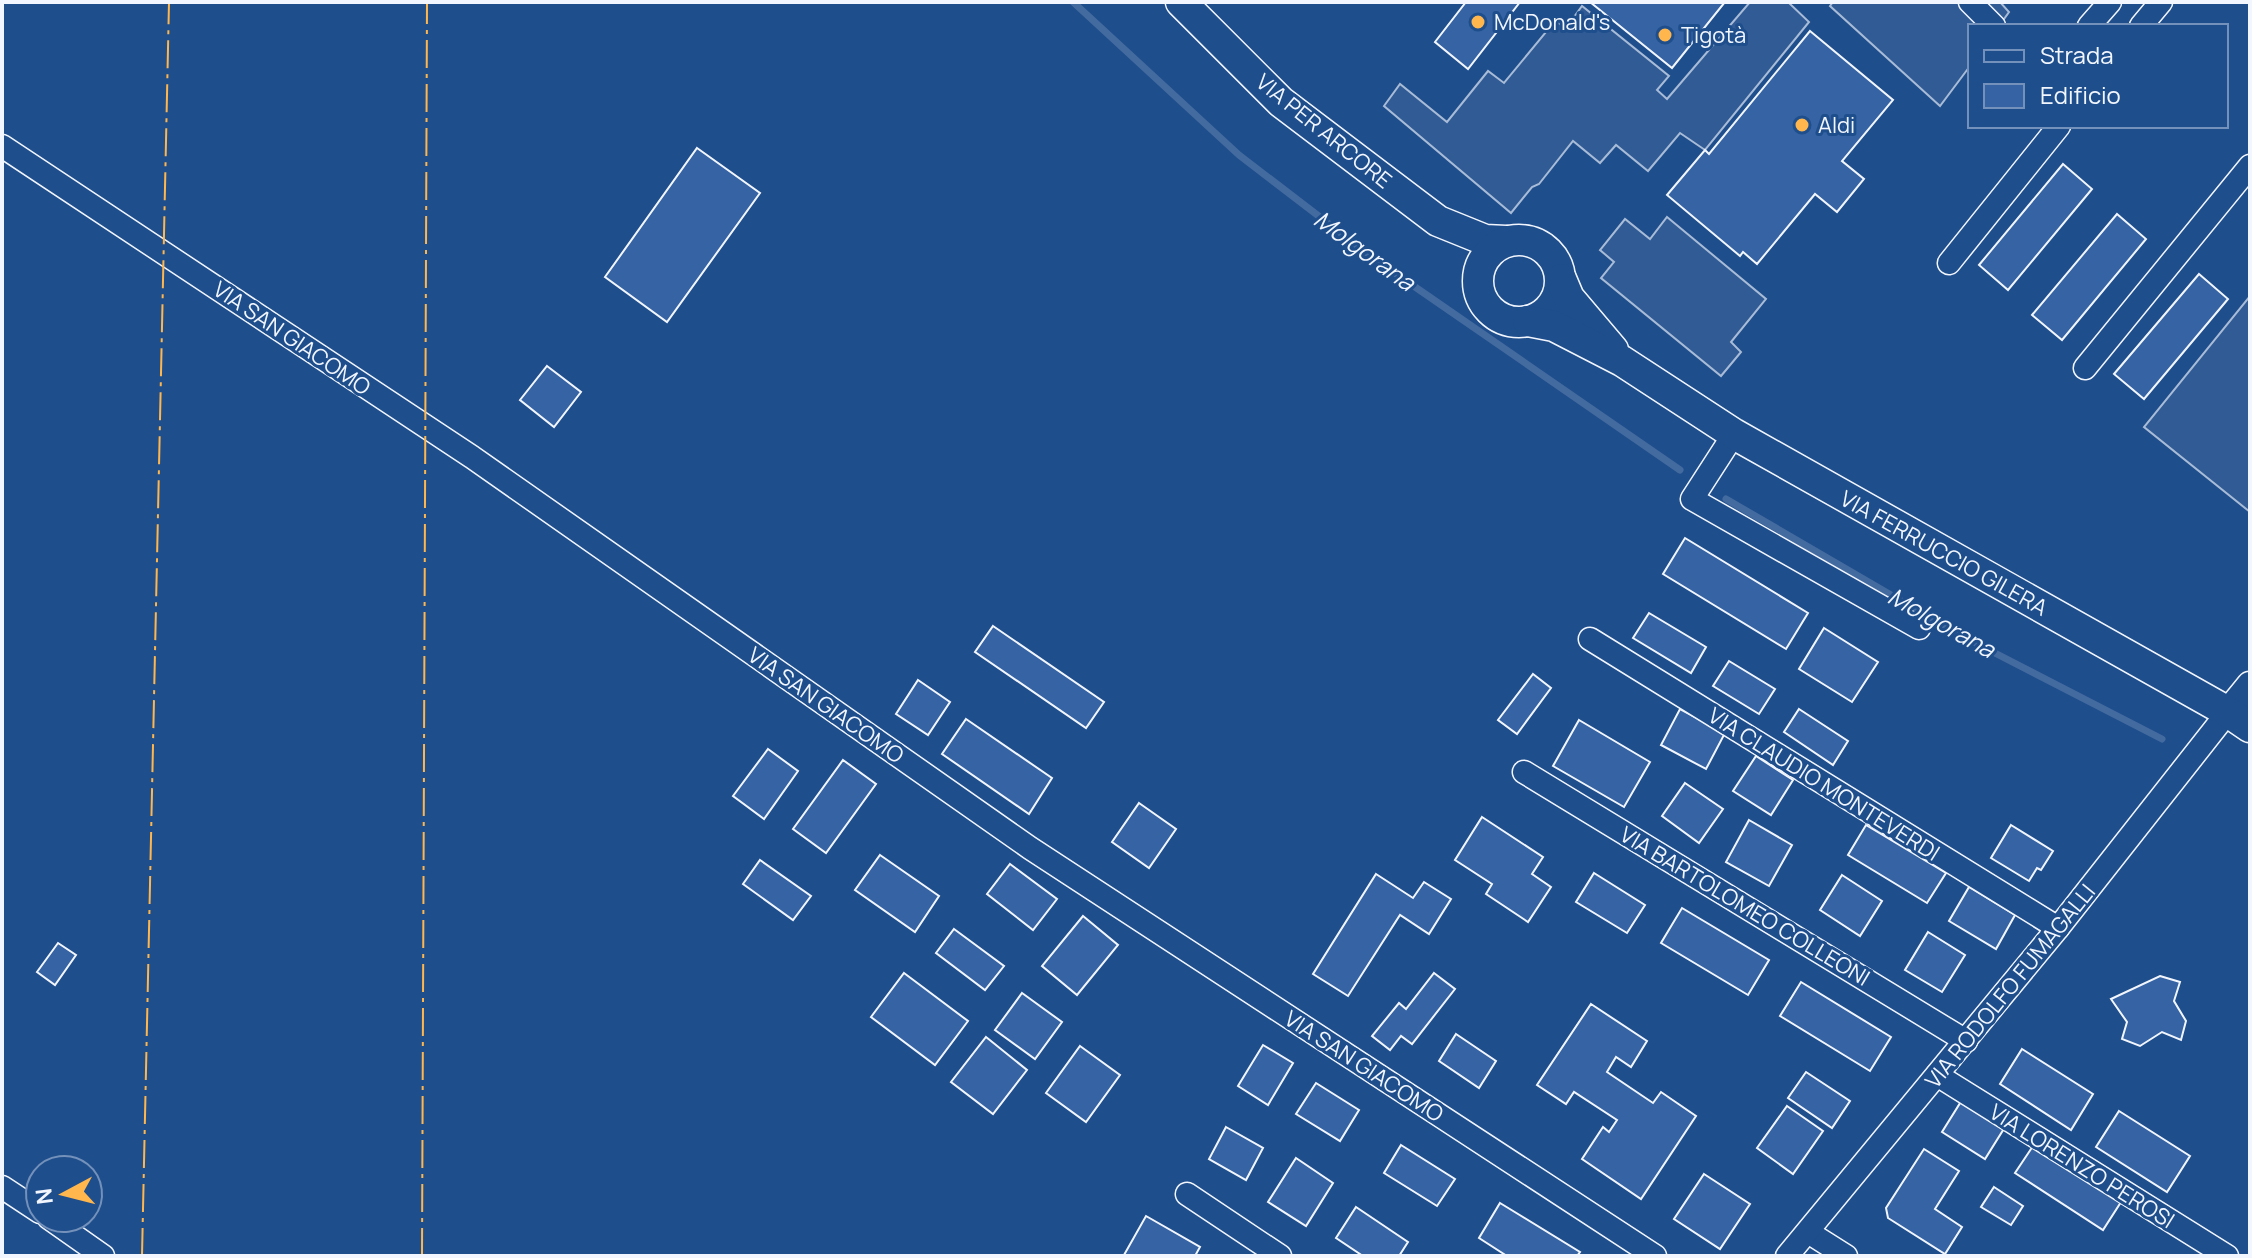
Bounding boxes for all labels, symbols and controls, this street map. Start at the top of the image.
place label: McDonald's [1494,7,1610,37]
marker: McDonald's [1469,13,1487,31]
place label: Tigotà [1681,20,1746,50]
legend [1968,24,2228,128]
marker: Tigotà [1656,26,1674,44]
text: Strada [2040,38,2113,71]
street label: VIA PER ARCORE [1250,67,1398,195]
text: Edificio [2040,78,2121,111]
place label: Aldi [1818,110,1855,140]
marker: Aldi [1793,116,1811,134]
water label: Molgorana [1308,202,1424,299]
street label: VIA SAN GIACOMO [207,274,377,402]
street label: VIA FERRUCCIO GILERA [1835,483,2053,623]
water label: Molgorana [1883,579,2003,666]
street label: VIA SAN GIACOMO [742,640,910,770]
street label: VIA CLAUDIO MONTEVERDI [1703,700,1945,868]
street label: VIA BARTOLOMEO COLLEONI [1614,819,1876,993]
street label: VIA RODOLFO FUMAGALLI [1918,877,2102,1095]
street label: VIA SAN GIACOMO [1279,1003,1449,1129]
street label: VIA LORENZO PEROSI [1984,1097,2180,1235]
north arrow [24,1154,104,1234]
text: N [28,1187,60,1206]

